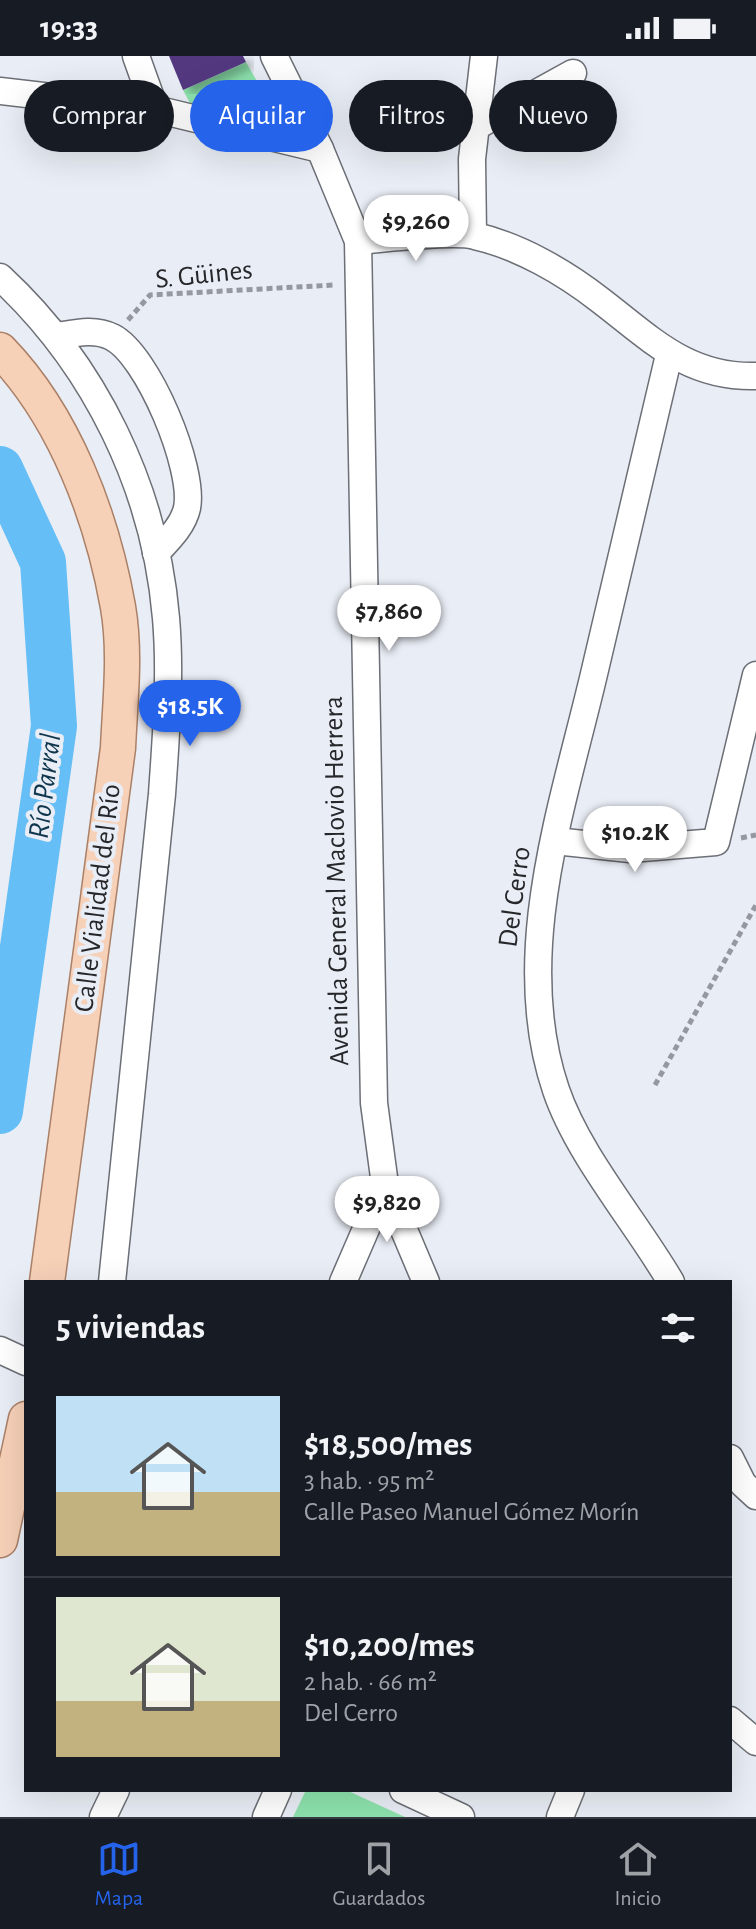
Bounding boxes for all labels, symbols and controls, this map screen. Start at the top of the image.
text: 19:33 [40,13,98,43]
chip: Comprar [24,80,174,152]
chip: Alquilar [190,80,333,152]
chip: Filtros [349,80,473,152]
chip: Nuevo [489,80,617,152]
pin: $9,260 [351,195,481,263]
text: $9,260 [382,208,450,234]
street label: S. Güines [154,256,254,294]
pin: $7,860 [324,585,454,653]
text: $7,860 [355,598,423,624]
pin: $18.5K [125,680,255,748]
text: $18.5K [157,693,223,719]
street label: Avenida General Maclovio Herrera [320,696,354,1066]
water label: Río Parral [24,732,66,840]
street label: Calle Vialidad del Río [70,782,126,1014]
pin: $10.2K [570,806,700,874]
text: $10.2K [601,819,669,845]
street label: Del Cerro [494,845,536,949]
pin: $9,820 [322,1176,452,1244]
text: $9,820 [353,1189,421,1215]
icon: filters [656,1306,700,1350]
text: 5 viviendas [56,1311,205,1345]
icon: home [120,1428,216,1524]
text: $18,500/mes [304,1428,472,1462]
text: 3 hab. · 95 m² [304,1468,434,1494]
text: Calle Paseo Manuel Gómez Morín [304,1499,640,1525]
icon: home [120,1629,216,1725]
text: $10,200/mes [304,1629,475,1663]
text: 2 hab. · 66 m² [304,1669,437,1695]
text: Del Cerro [304,1700,398,1726]
tab: Mapa [95,1837,143,1911]
tab: Guardados [332,1837,425,1911]
tab: Inicio [614,1837,661,1911]

